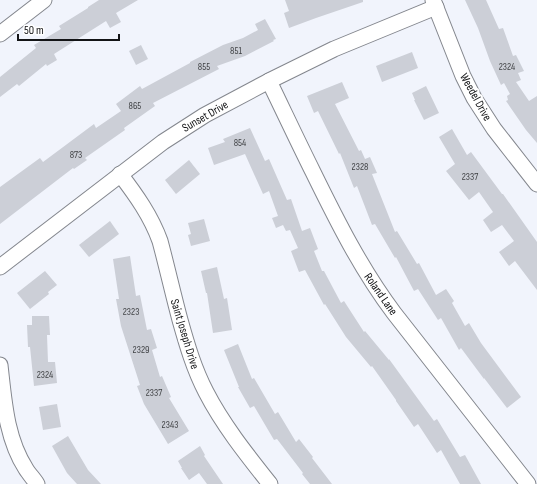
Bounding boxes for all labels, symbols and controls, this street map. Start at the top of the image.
scale bar [18,16,119,42]
text: 50 m [24,23,44,38]
house number: 851 [230,45,242,57]
house number: 855 [198,61,210,73]
house number: 2324 [499,61,515,73]
street label: Weedel Drive [456,71,495,124]
street label: Sunset Drive [179,97,231,136]
house number: 865 [129,100,141,112]
house number: 854 [234,137,246,149]
house number: 873 [70,149,82,161]
house number: 2328 [352,161,368,173]
house number: 2337 [462,171,478,183]
street label: Roland Lane [361,270,401,319]
street label: Saint Joseph Drive [167,297,202,371]
house number: 2323 [123,306,139,318]
house number: 2329 [133,344,149,356]
house number: 2324 [37,369,53,381]
house number: 2337 [146,387,162,399]
house number: 2343 [162,419,178,431]

